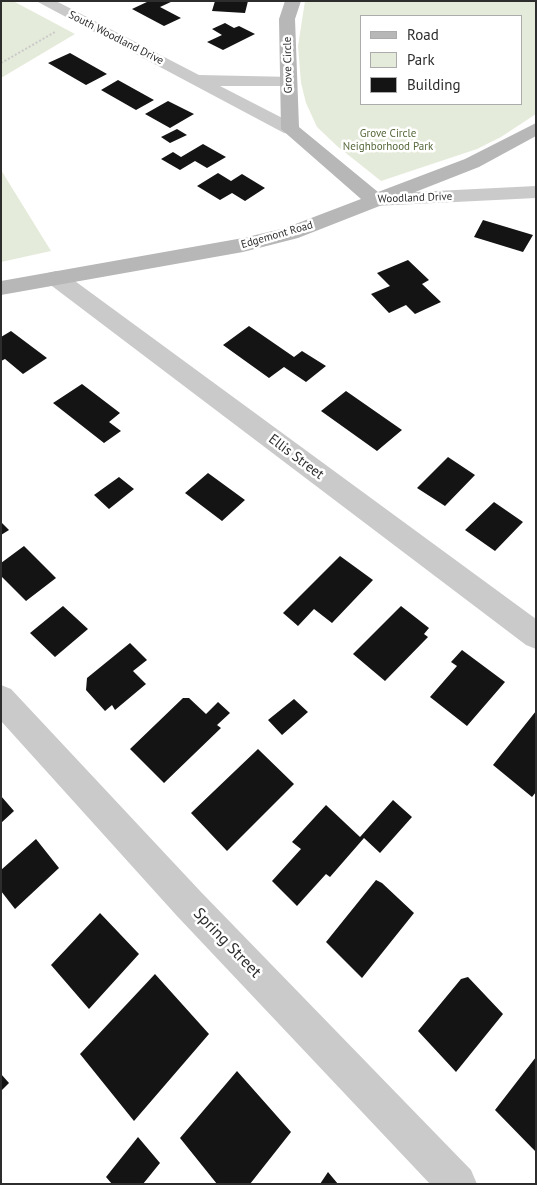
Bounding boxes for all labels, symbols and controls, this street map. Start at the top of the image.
street label: South Woodland Drive [66,8,166,68]
legend [360,15,522,105]
text: Road [407,25,439,44]
street label: Grove Circle [281,37,295,93]
text: Park [407,50,435,69]
text: Building [407,75,461,94]
park label: Grove Circle Neighborhood Park [343,127,433,153]
street label: Woodland Drive [378,190,452,206]
street label: Edgemont Road [240,218,314,252]
street label: Ellis Street [265,431,327,483]
street label: Spring Street [189,904,265,982]

